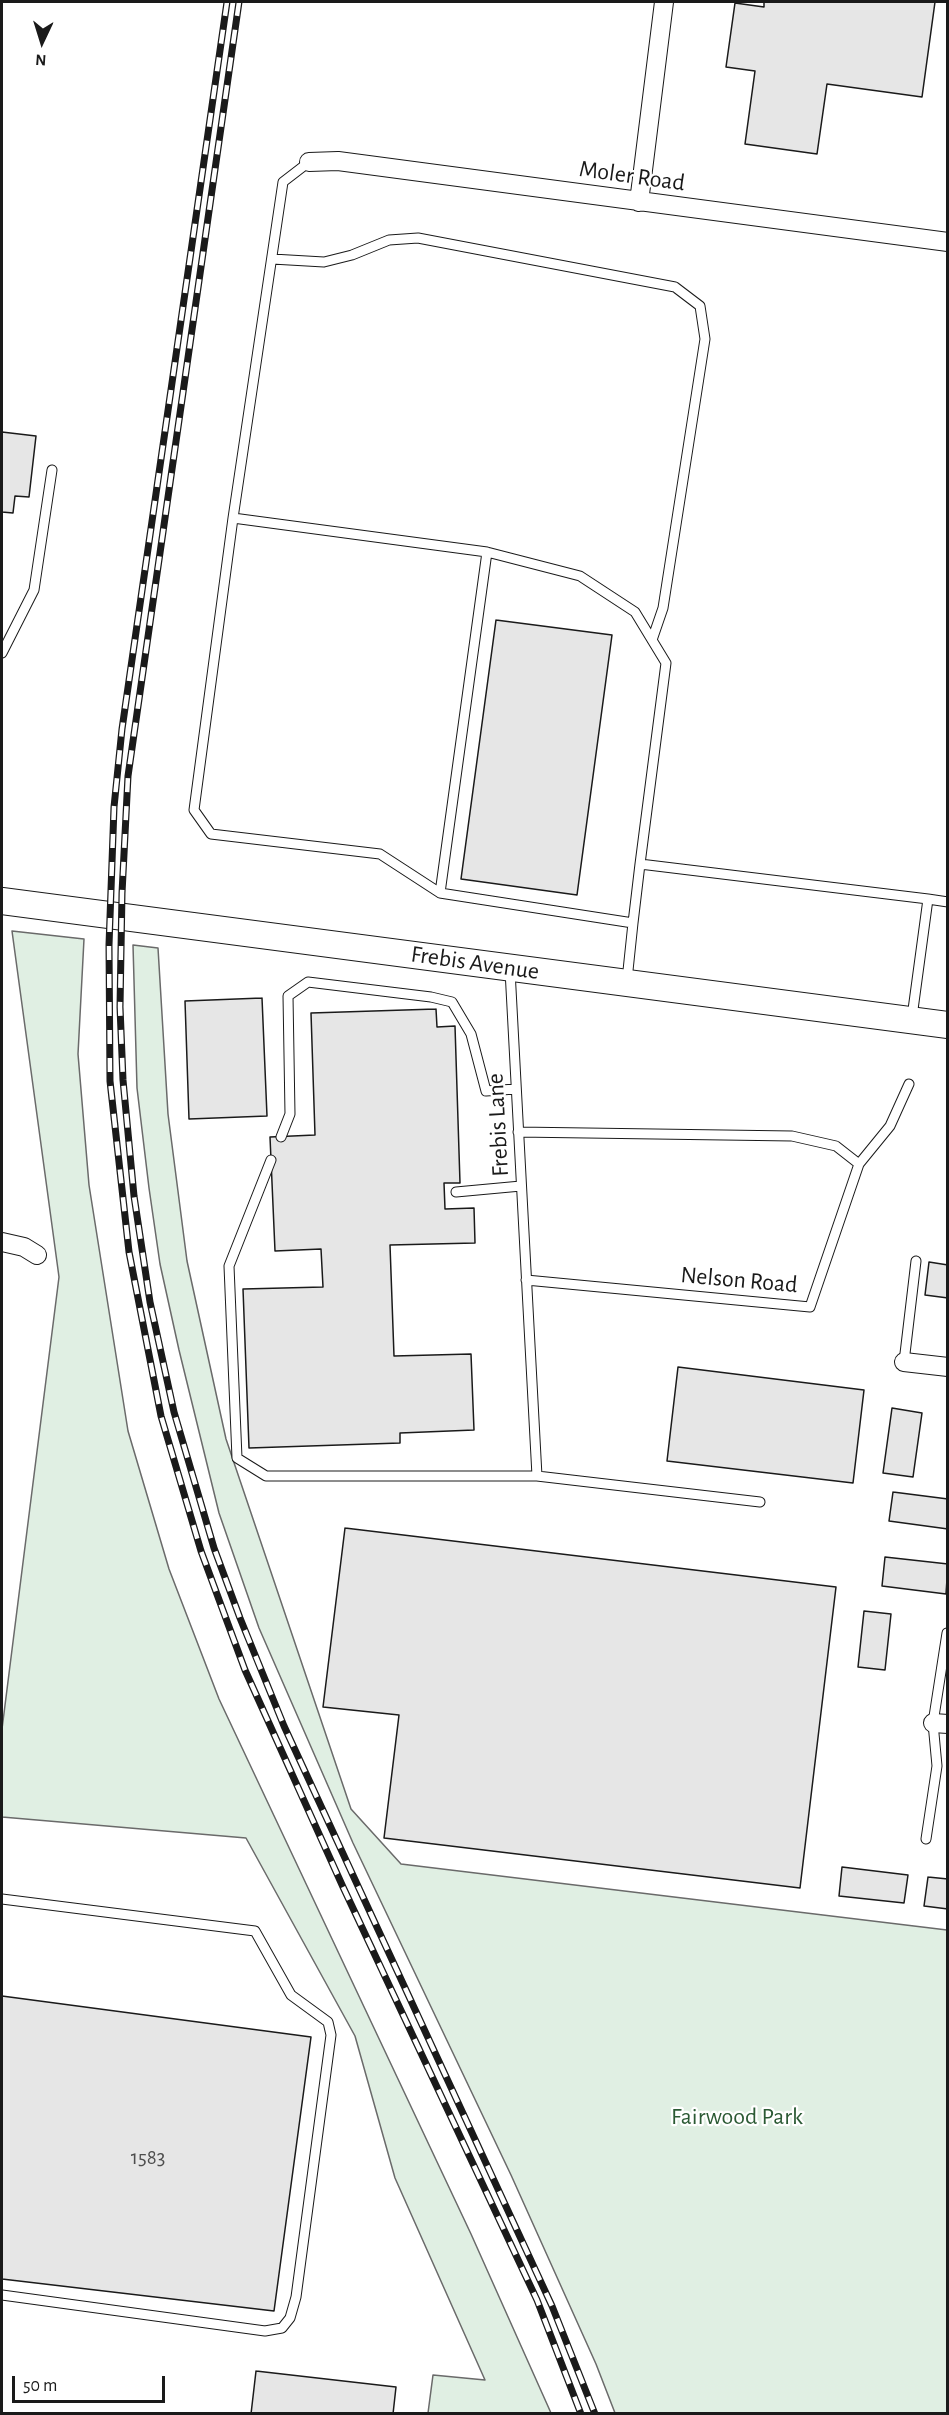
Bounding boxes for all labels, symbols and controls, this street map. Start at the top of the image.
north arrow [12,12,72,72]
text: N [35,52,47,68]
street label: Moler Road [577,154,687,198]
street label: Frebis Avenue [409,940,541,986]
street label: Frebis Lane [481,1073,515,1177]
street label: Nelson Road [679,1261,799,1299]
park label: Fairwood Park [671,2103,803,2131]
house number: 1583 [131,2145,165,2171]
scale bar [15,2364,168,2402]
text: 50 m [23,2377,57,2395]

